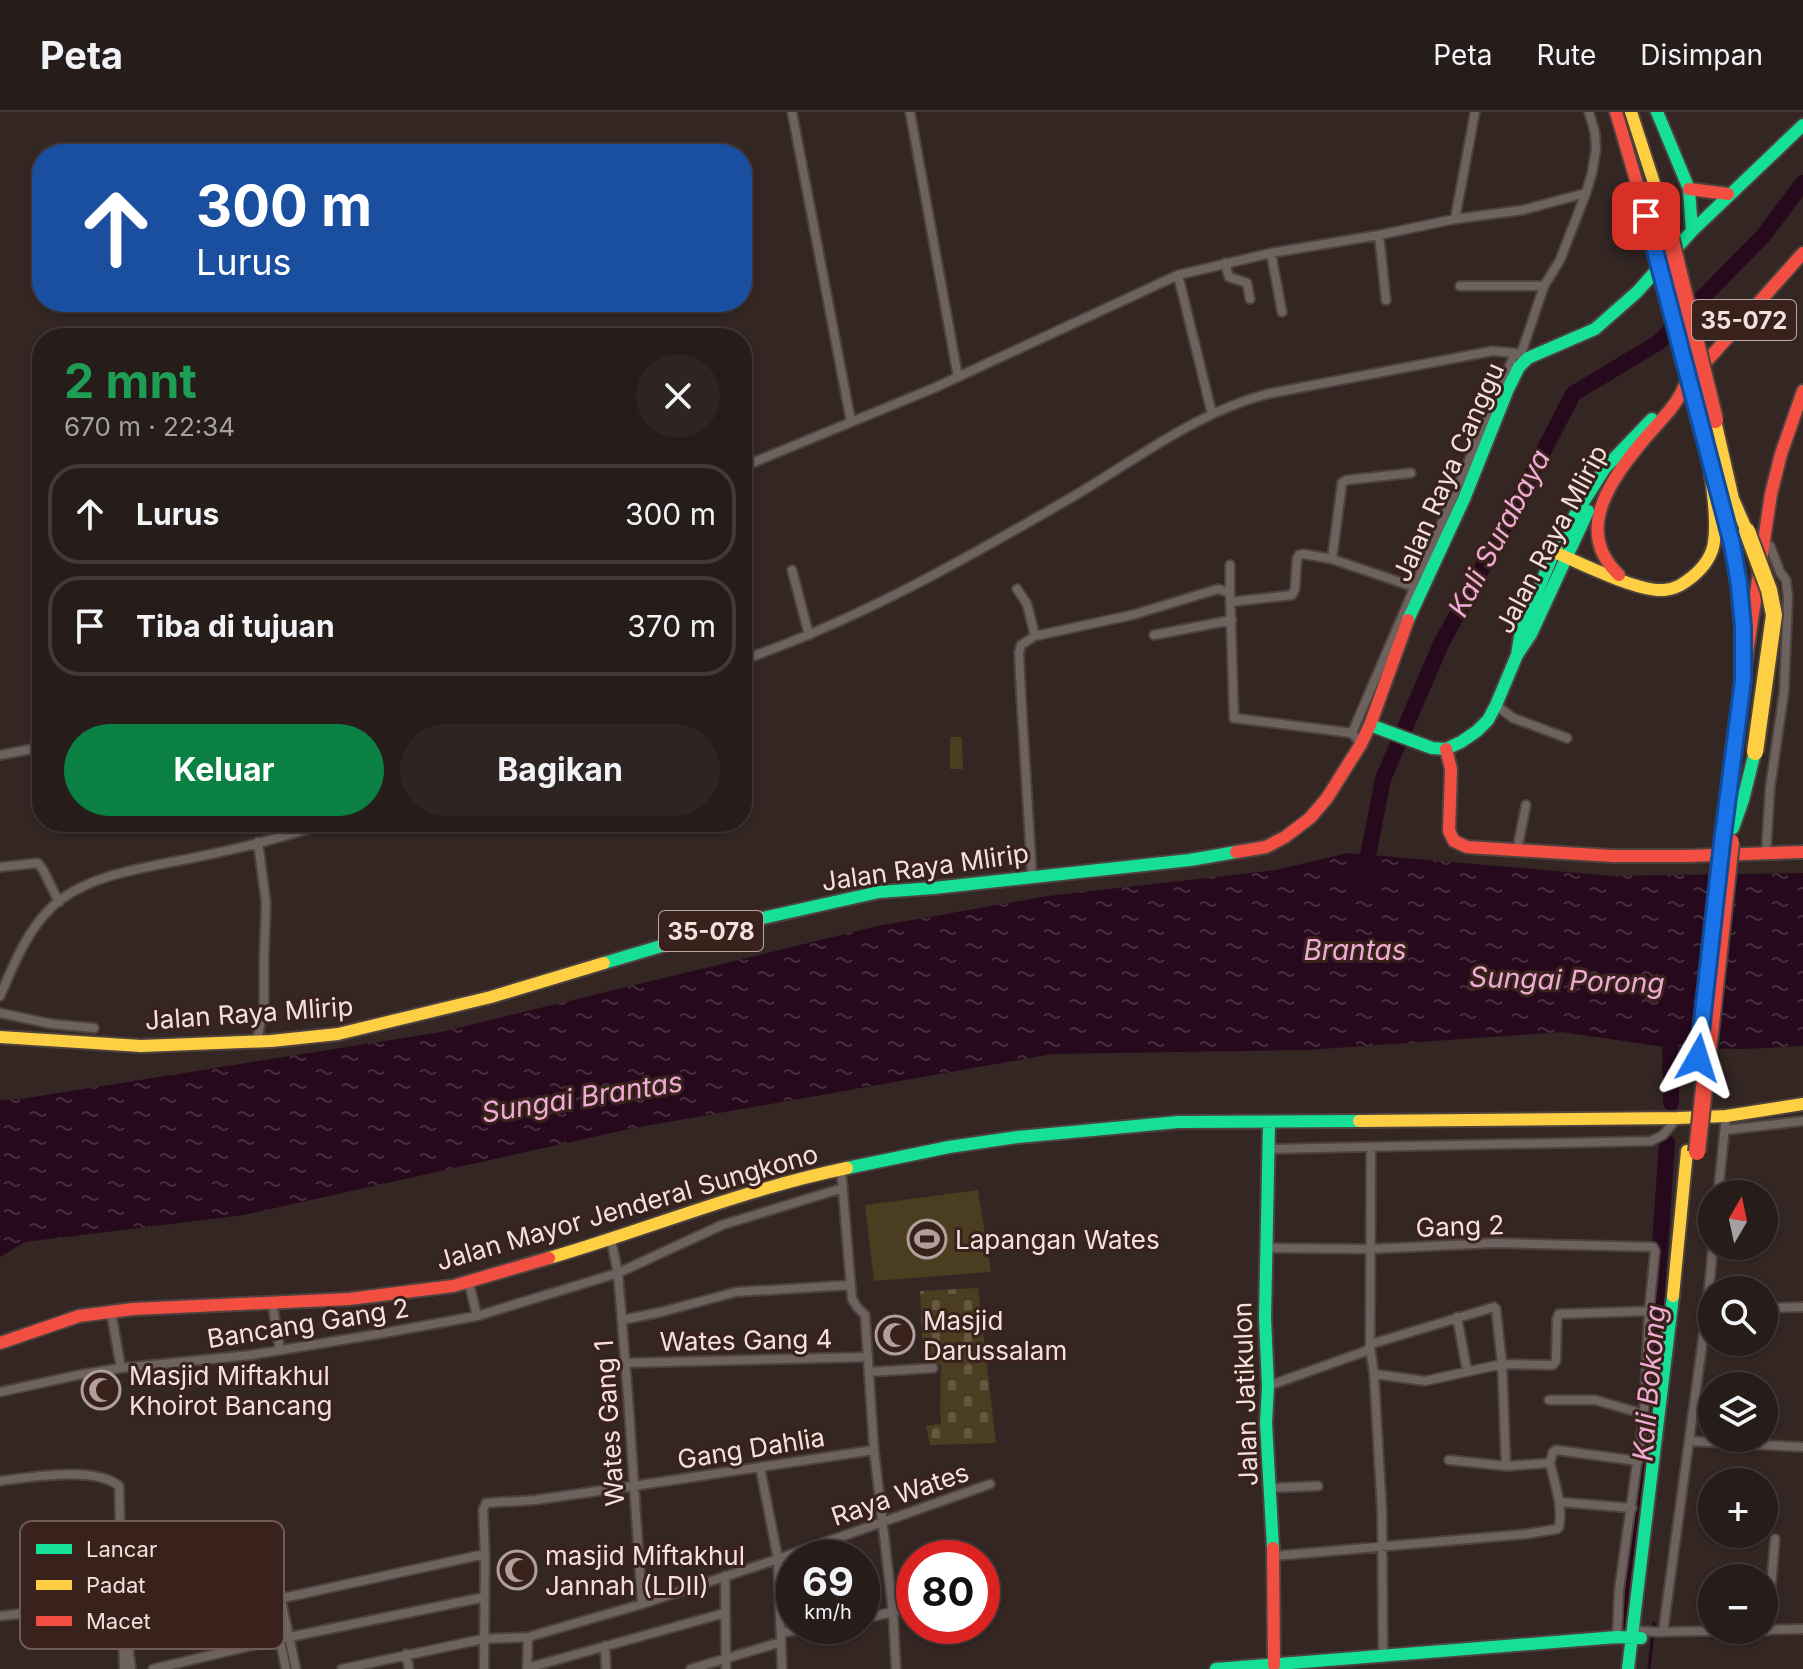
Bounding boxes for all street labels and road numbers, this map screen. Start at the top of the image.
road number: 35-072 [1692,300,1796,340]
street label: Jalan Raya Canggu [1386,358,1510,586]
street label: Jalan Raya Mlirip [1488,440,1614,638]
street label: Jalan Raya Mlirip [819,837,1031,897]
road number: 35-078 [659,911,763,951]
street label: Jalan Raya Mlirip [144,990,354,1036]
street label: Jalan Mayor Jenderal Sungkono [433,1138,821,1276]
street label: Gang 2 [1415,1209,1505,1243]
street label: Bancang Gang 2 [205,1292,411,1354]
street label: Jalan Jatikulon [1226,1301,1264,1487]
street label: Wates Gang 4 [659,1323,833,1357]
street label: Wates Gang 1 [588,1339,630,1507]
street label: Gang Dahlia [675,1421,827,1475]
street label: Raya Wates [827,1456,973,1532]

